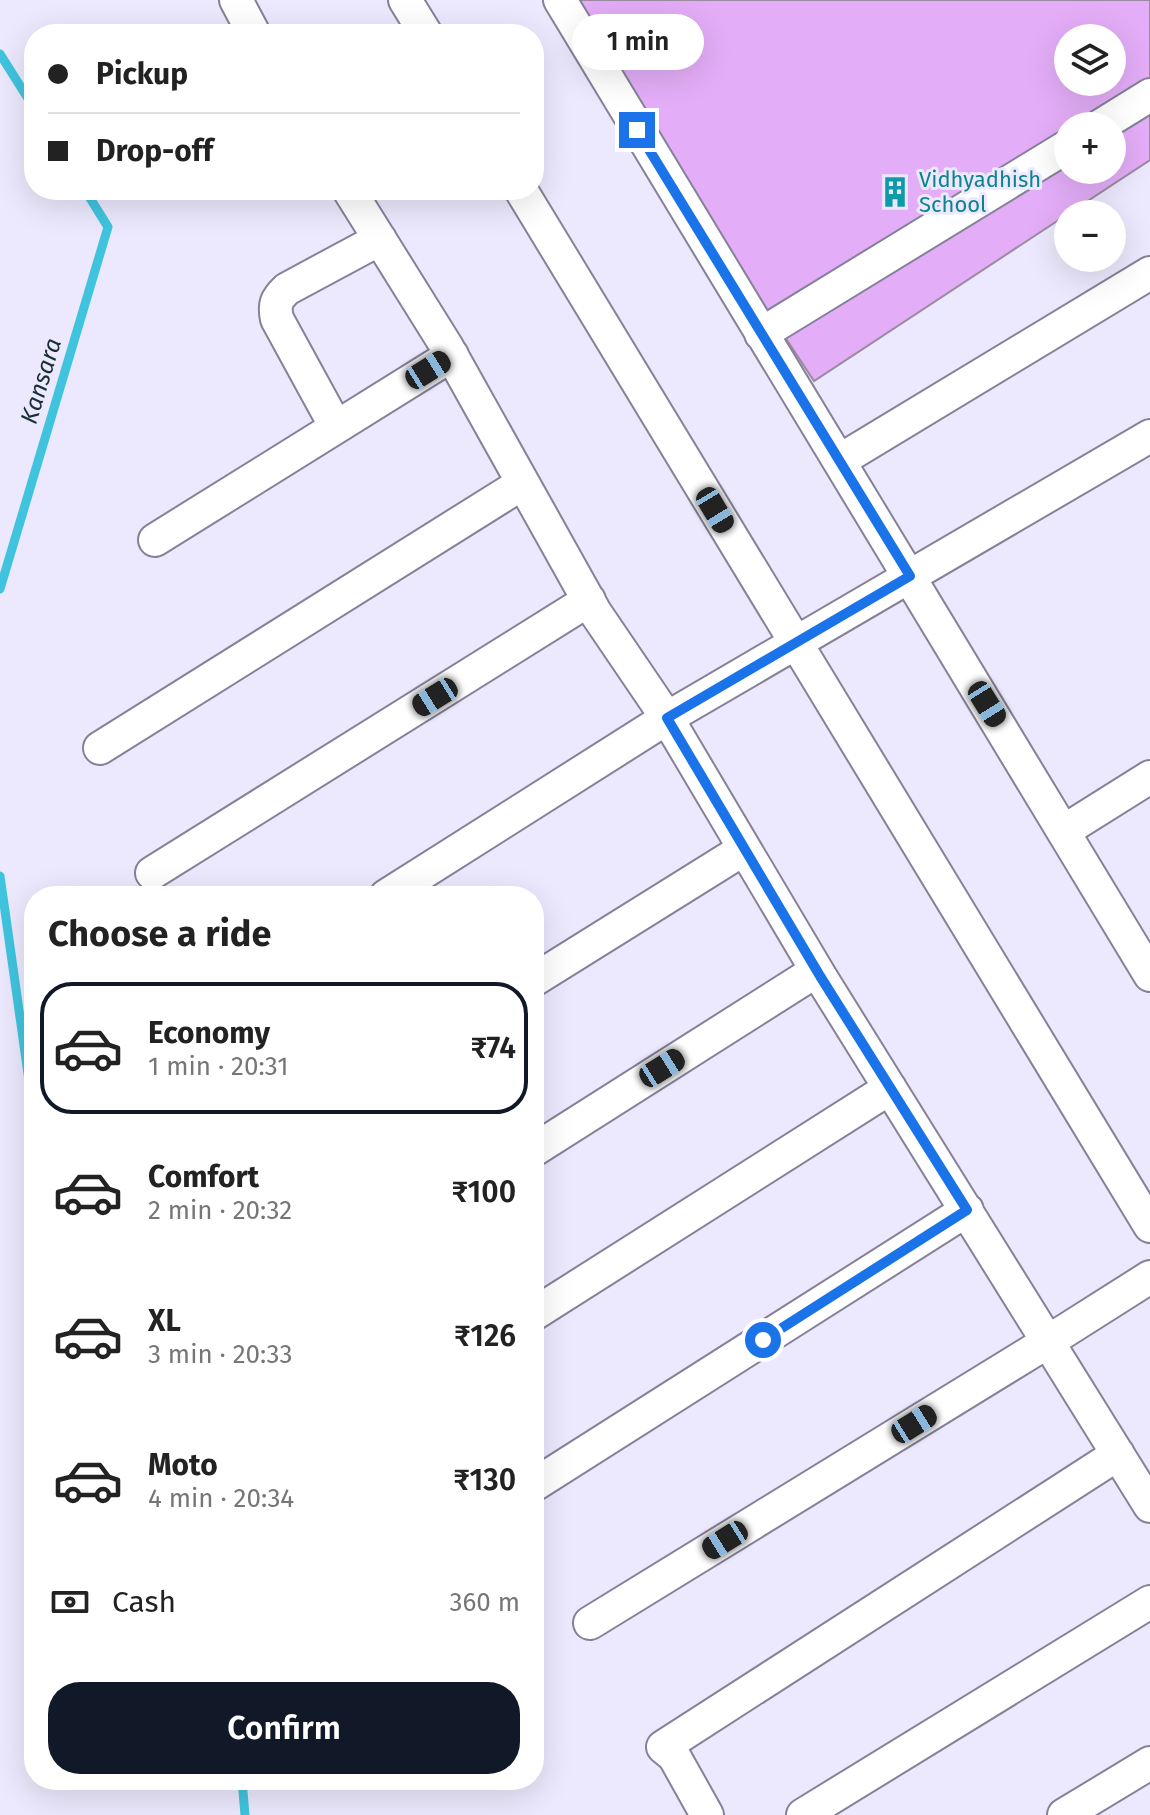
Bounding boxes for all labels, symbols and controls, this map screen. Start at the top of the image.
callout: 1 min [571,14,703,70]
map controls [1054,24,1126,272]
button: layers [1054,24,1126,96]
text: 1 min [607,26,669,57]
text: Pickup [96,56,188,92]
route end [619,112,655,148]
button: + [1054,112,1126,184]
text: Drop-off [96,133,213,169]
place label: Vidhyadhish School [919,166,1041,218]
building icon: Vidhyadhish School [878,175,912,209]
button: − [1054,200,1126,272]
water label: Kansara [15,335,67,427]
car [401,347,455,393]
car [692,483,738,537]
car [408,674,462,720]
car [964,677,1010,731]
text: Choose a ride [48,912,271,956]
icon: car [52,1012,124,1084]
text: Economy [148,1015,270,1051]
text: ₹74 [470,1030,516,1066]
car [635,1045,689,1091]
text: 1 min · 20:31 [148,1051,288,1082]
icon: car [52,1156,124,1228]
text: Comfort [148,1159,259,1195]
text: ₹100 [451,1174,516,1210]
text: 2 min · 20:32 [148,1195,292,1226]
icon: car [52,1300,124,1372]
text: XL [148,1303,181,1339]
text: ₹126 [454,1318,516,1354]
route start [745,1322,781,1358]
text: 3 min · 20:33 [148,1339,293,1370]
car [887,1401,941,1447]
icon: car [52,1444,124,1516]
text: Moto [148,1447,218,1483]
text: ₹130 [453,1462,516,1498]
text: 4 min · 20:34 [148,1483,294,1514]
car [698,1517,752,1563]
icon: cash [48,1580,92,1624]
text: Cash [112,1584,176,1620]
text: 360 m [449,1587,520,1618]
button: Confirm [48,1682,520,1774]

